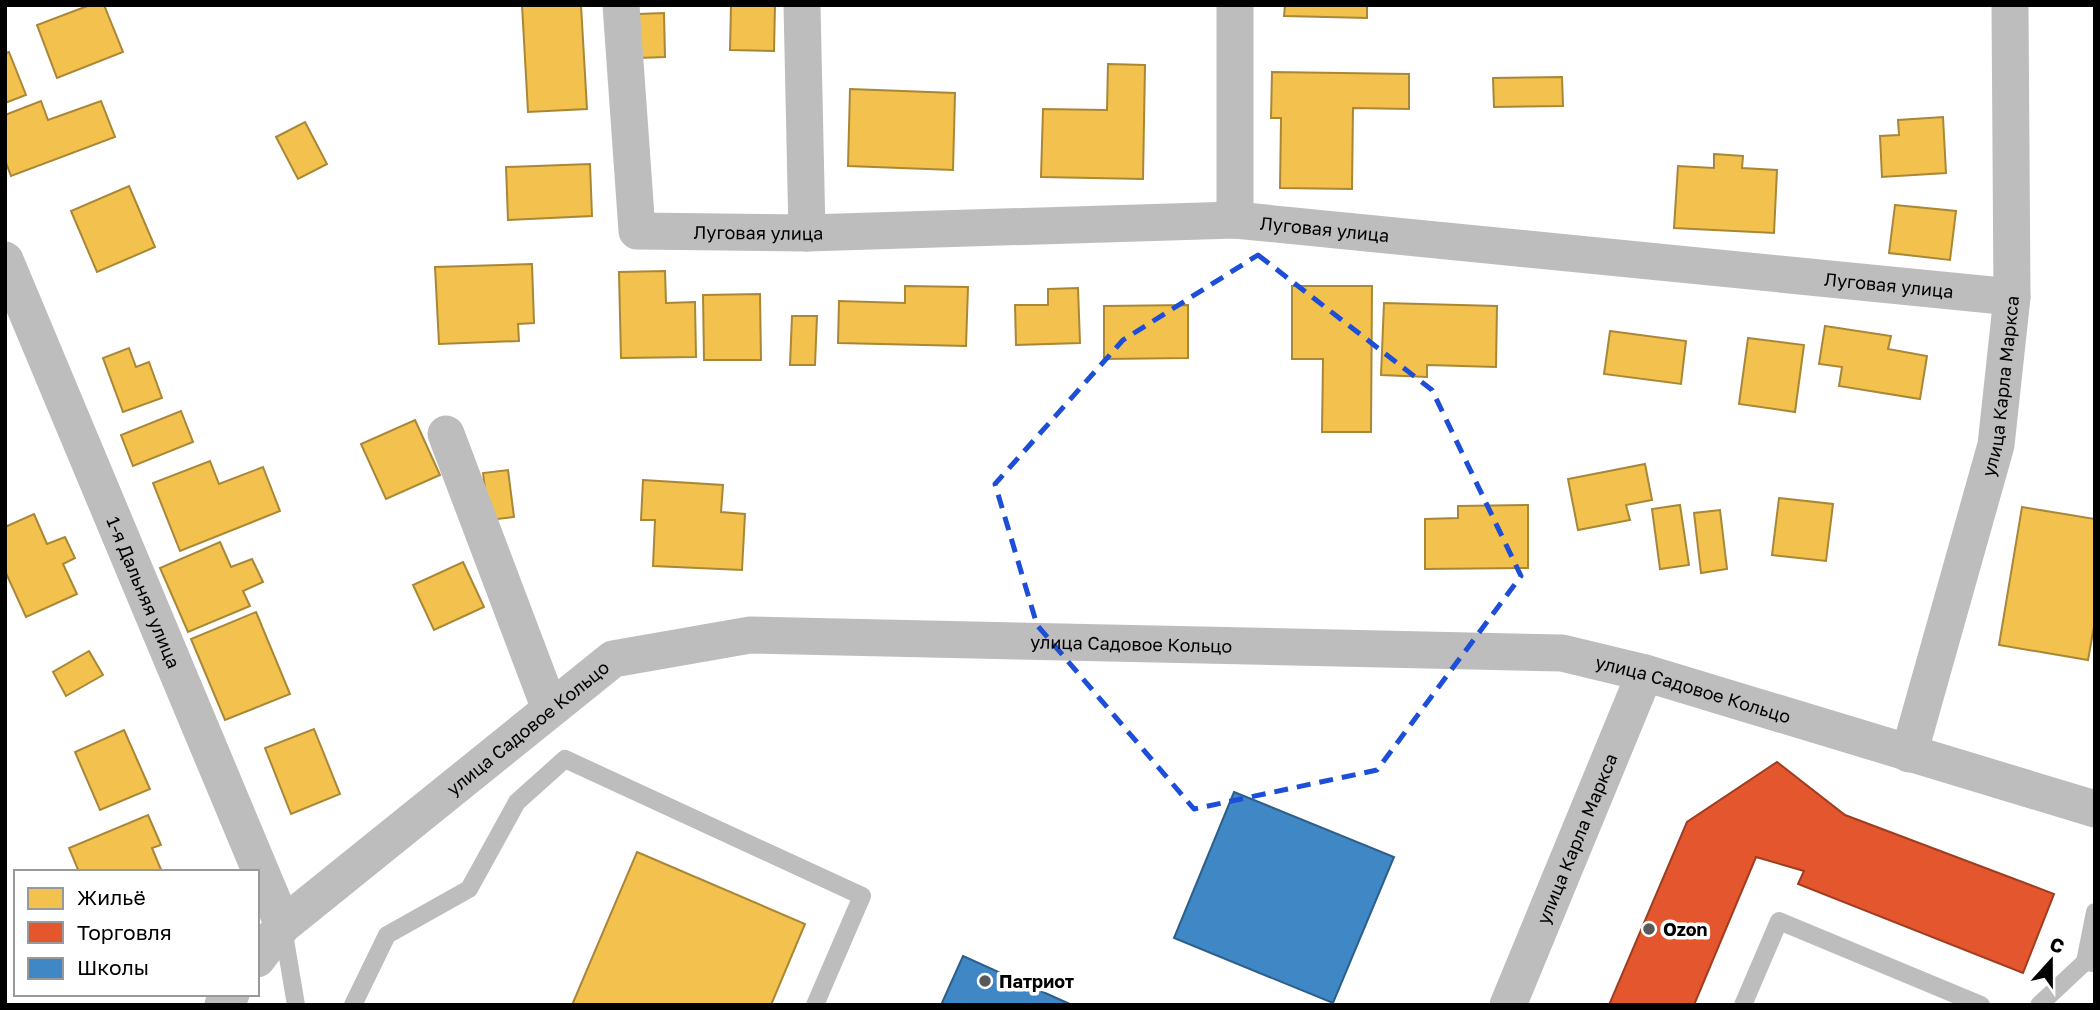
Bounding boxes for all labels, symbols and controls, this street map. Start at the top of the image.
street label: Луговая улица [1259,212,1390,246]
street label: Луговая улица [693,221,824,244]
street label: Луговая улица [1823,267,1955,302]
street label: улица Карла Маркса [1977,294,2023,479]
street label: 1-я Дальняя улица [102,513,185,671]
street label: улица Садовое Кольцо [1030,630,1232,657]
street label: улица Садовое Кольцо [1593,650,1793,727]
street label: улица Садовое Кольцо [442,656,613,800]
street label: улица Карла Маркса [1532,750,1622,927]
legend [14,870,259,996]
text: Жильё [77,884,146,910]
place label: Ozon [1663,918,1708,940]
text: Торговля [77,919,172,945]
marker: Ozon [1641,921,1657,937]
north arrow [2016,926,2086,996]
text: С [2047,932,2068,958]
text: Школы [77,954,149,980]
place label: Патриот [999,970,1074,992]
marker: Патриот [977,973,993,989]

